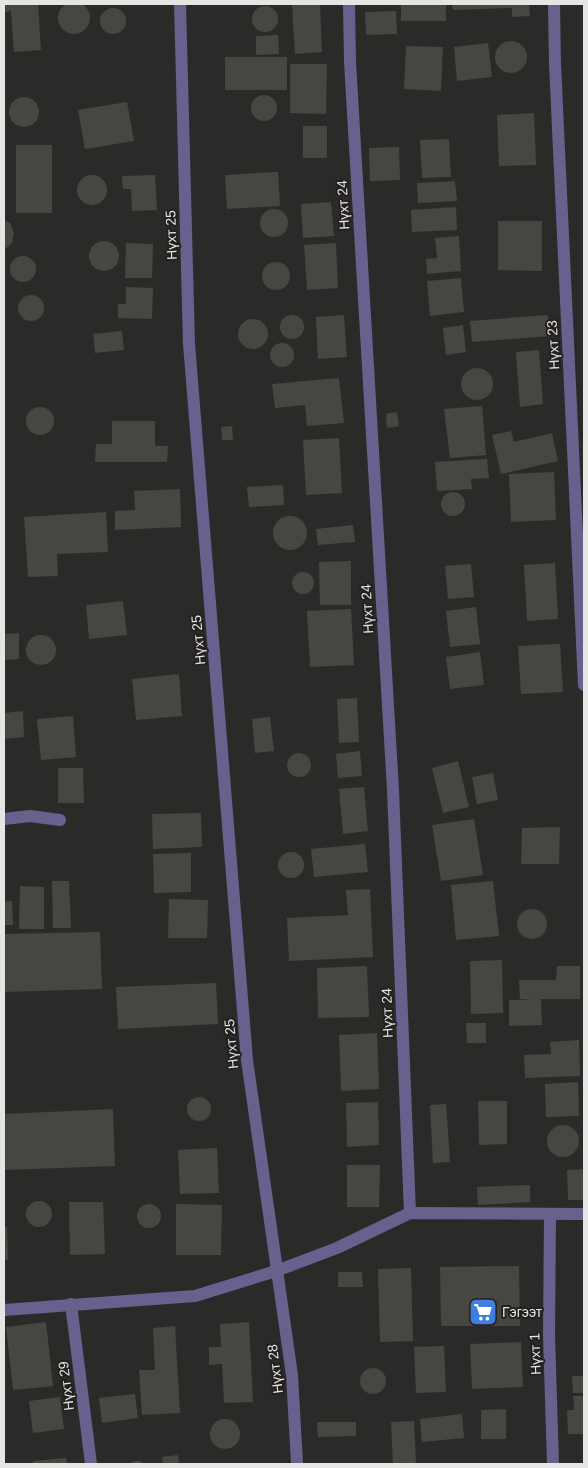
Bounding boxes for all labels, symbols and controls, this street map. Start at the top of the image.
street label: Нүхт 24 [334,179,352,230]
street label: Нүхт 25 [162,210,180,260]
street label: Нүхт 23 [544,319,562,370]
street label: Нүхт 24 [358,583,376,634]
street label: Нүхт 25 [188,614,208,666]
street label: Нүхт 24 [378,988,396,1038]
street label: Нүхт 25 [221,1018,241,1070]
supermarket icon: Гэгээт [468,1297,498,1327]
place label: Гэгээт [502,1304,543,1320]
street label: Нүхт 1 [526,1333,544,1375]
street label: Нүхт 28 [264,1343,286,1395]
street label: Нүхт 29 [55,1360,77,1412]

